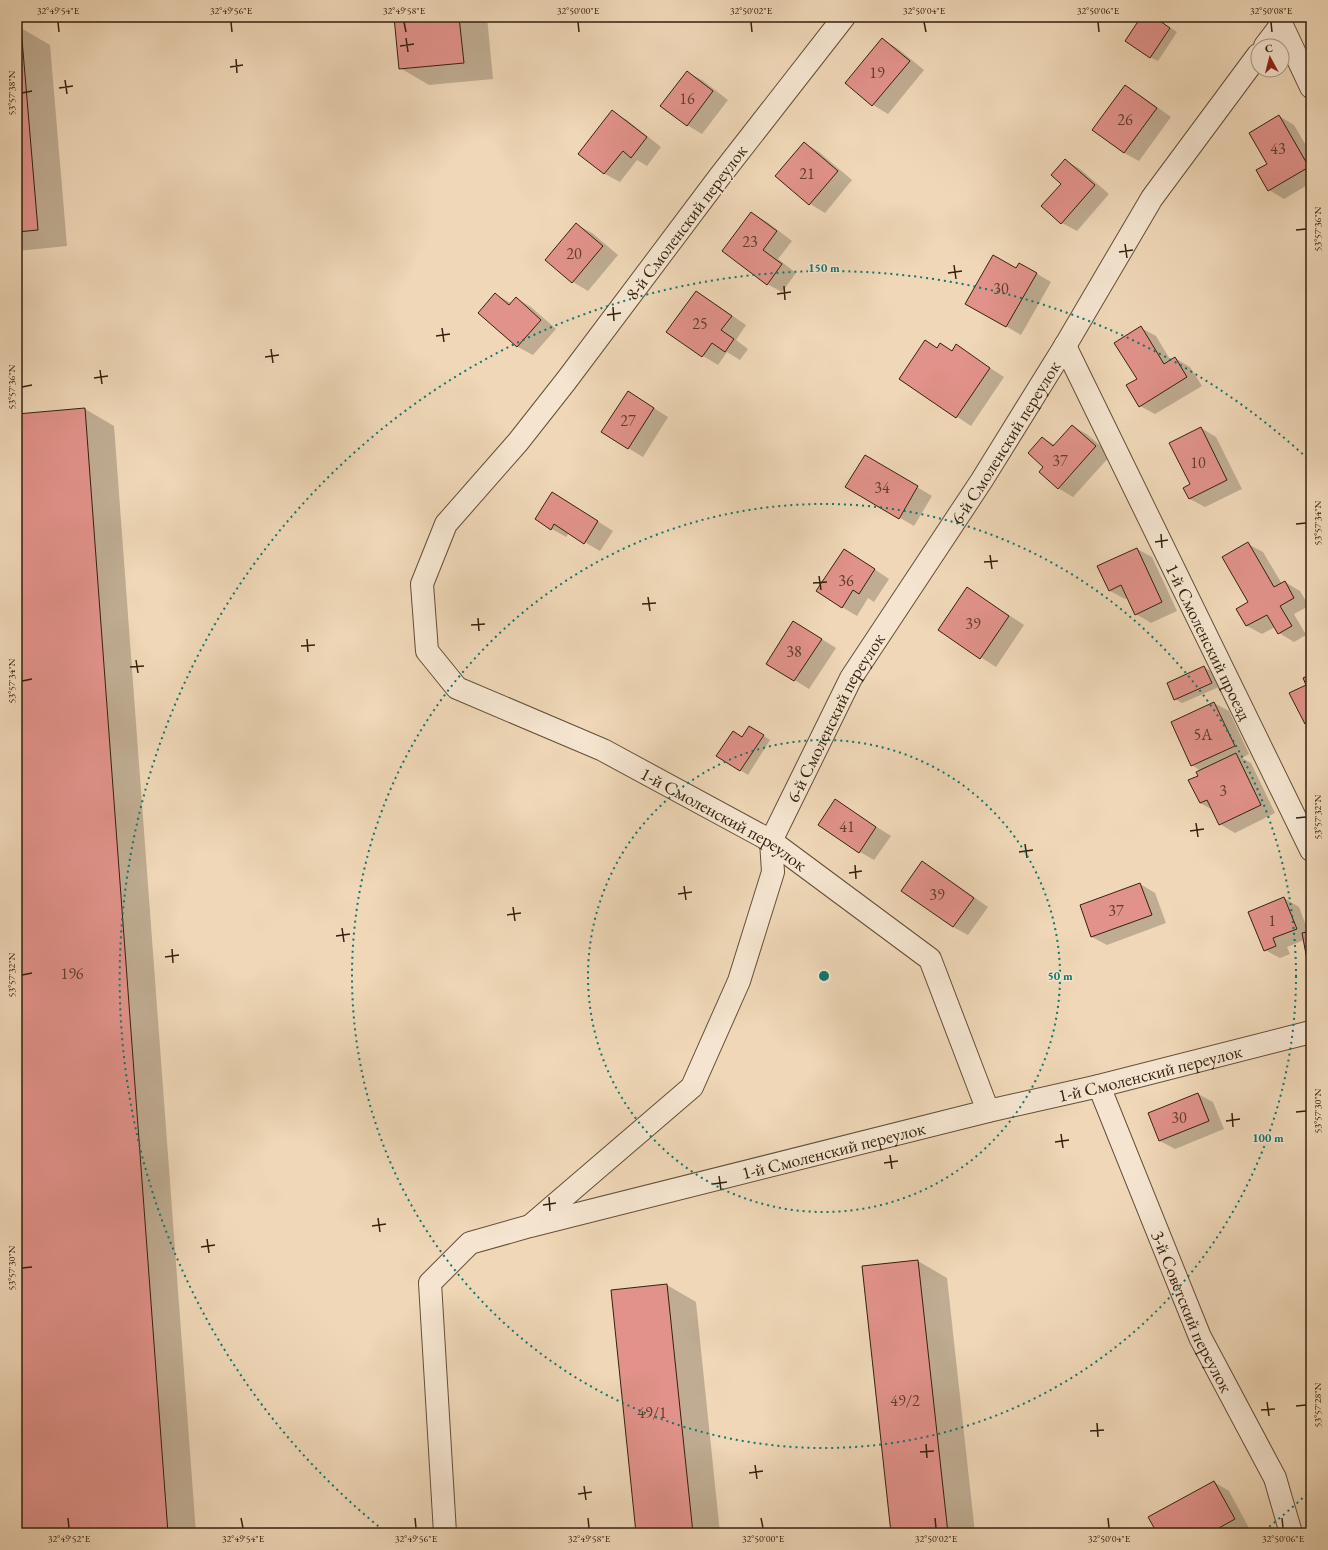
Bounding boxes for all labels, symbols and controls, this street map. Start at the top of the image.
text: 32°49'54"E [37,4,80,17]
text: 32°49'56"E [210,4,253,17]
text: 32°49'58"E [383,4,426,17]
text: 32°50'00"E [557,4,600,17]
text: 32°50'02"E [730,4,773,17]
text: 32°50'04"E [903,4,946,17]
text: 32°50'06"E [1077,4,1120,17]
text: 32°50'08"E [1250,4,1293,17]
north arrow [1250,38,1290,78]
text: С [1264,41,1274,55]
house number: 19 [869,62,885,83]
text: 53°57'38"N [5,70,18,115]
house number: 16 [679,88,695,109]
house number: 26 [1117,109,1133,130]
house number: 43 [1270,138,1286,159]
street label: 8-й Смоленский переулок [620,139,752,304]
house number: 21 [799,163,815,184]
text: 53°57'36"N [1311,206,1324,251]
house number: 23 [742,231,758,252]
house number: 20 [566,243,582,264]
text: 150 m [808,260,840,276]
house number: 30 [993,278,1009,299]
house number: 25 [692,313,708,334]
street label: 6-й Смоленский переулок [945,356,1065,528]
text: 53°57'36"N [5,364,18,409]
house number: 27 [620,410,636,431]
house number: 37 [1052,450,1068,471]
house number: 10 [1190,452,1206,473]
house number: 34 [874,477,890,498]
text: 53°57'34"N [1311,500,1324,545]
street label: 1-й Смоленский проезд [1161,559,1257,724]
house number: 36 [838,570,854,591]
house number: 39 [965,613,981,634]
street label: 6-й Смоленский переулок [780,628,890,806]
house number: 38 [786,641,802,662]
text: 53°57'34"N [5,658,18,703]
house number: 5А [1194,724,1213,745]
street label: 1-й Смоленский переулок [637,761,812,876]
house number: 3 [1219,780,1227,801]
text: 53°57'32"N [1311,794,1324,839]
house number: 41 [839,816,855,837]
house number: 39 [929,884,945,905]
house number: 37 [1108,900,1124,921]
house number: 1 [1268,910,1276,931]
text: 53°57'32"N [5,952,18,997]
house number: 196 [60,963,84,984]
text: 50 m [1047,968,1073,984]
centre of rings [817,969,831,983]
street label: 1-й Смоленский переулок [1056,1038,1245,1106]
text: 53°57'30"N [1311,1088,1324,1133]
house number: 30 [1171,1107,1187,1128]
street label: 1-й Смоленский переулок [739,1116,928,1184]
text: 100 m [1252,1130,1284,1146]
street label: 3-й Советский переулок [1147,1227,1239,1397]
text: 53°57'30"N [5,1245,18,1290]
text: 53°57'28"N [1311,1382,1324,1427]
house number: 49/2 [890,1390,920,1411]
house number: 49/1 [637,1402,667,1423]
text: 32°49'52"E [48,1532,91,1545]
text: 32°49'54"E [222,1532,265,1545]
text: 32°49'56"E [395,1532,438,1545]
text: 32°49'58"E [568,1532,611,1545]
text: 32°50'00"E [742,1532,785,1545]
text: 32°50'02"E [915,1532,958,1545]
text: 32°50'04"E [1088,1532,1131,1545]
text: 32°50'06"E [1262,1532,1305,1545]

